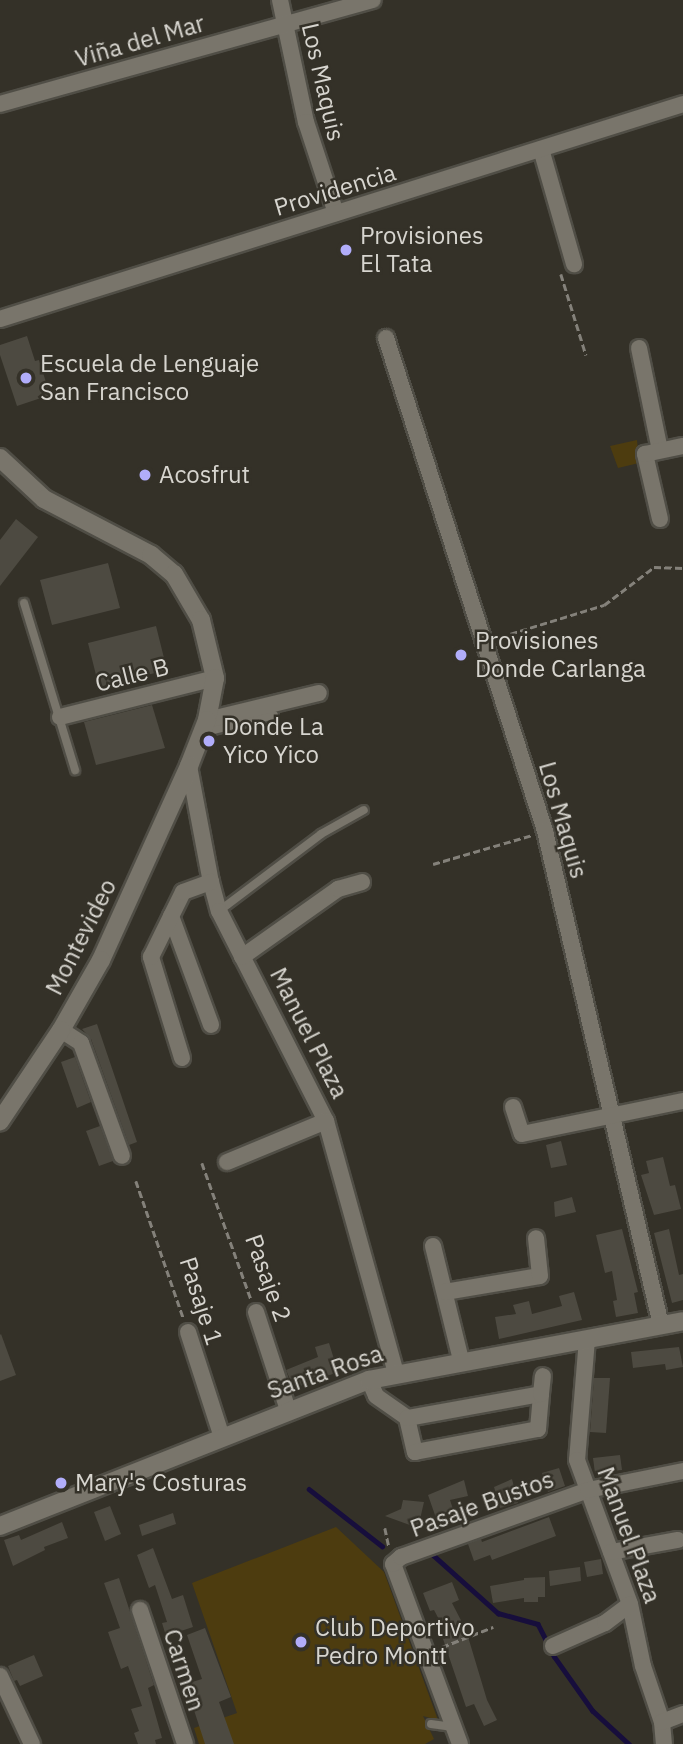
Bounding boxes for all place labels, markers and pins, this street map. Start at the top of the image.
place label: Provisiones El Tata [360,222,484,278]
marker: Provisiones El Tata [338,242,354,258]
place label: Escuela de Lenguaje San Francisco [40,350,259,406]
marker: Escuela de Lenguaje San Francisco [18,370,34,386]
place label: Acosfrut [159,461,250,489]
marker: Acosfrut [137,467,153,483]
place label: Provisiones Donde Carlanga [475,627,646,683]
marker: Provisiones Donde Carlanga [453,647,469,663]
place label: Donde La Yico Yico [223,713,324,769]
marker: Donde La Yico Yico [201,733,217,749]
place label: Mary's Costuras [75,1469,247,1497]
marker: Mary's Costuras [53,1475,69,1491]
place label: Club Deportivo Pedro Montt [315,1614,475,1670]
marker: Club Deportivo Pedro Montt [293,1634,309,1650]

